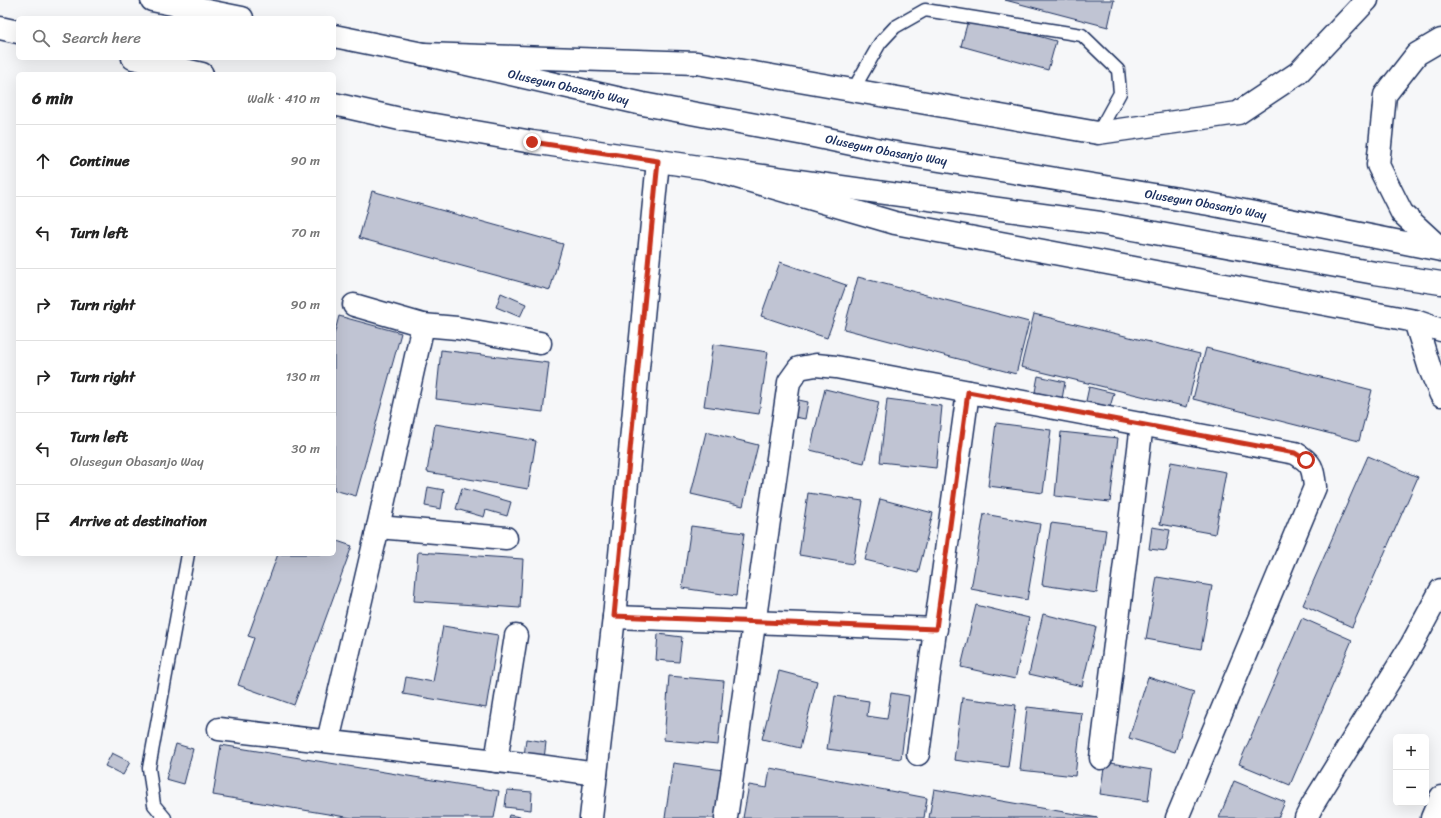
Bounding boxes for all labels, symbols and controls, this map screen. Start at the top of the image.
search box [16,16,336,60]
text: Search here [62,25,141,51]
icon: search [30,27,52,49]
street label: Olusegun Obasanjo Way [506,63,632,112]
text: 6 min [32,83,73,113]
text: Walk · 410 m [247,87,320,110]
street label: Olusegun Obasanjo Way [823,128,950,172]
route end [523,133,541,151]
text: Continue [70,148,130,174]
text: 90 m [290,149,320,172]
icon: ahead [32,150,54,172]
street label: Olusegun Obasanjo Way [1143,183,1269,226]
text: Turn left [70,220,128,246]
text: 70 m [291,221,320,244]
icon: left [32,222,54,244]
text: Turn right [70,292,135,318]
text: 90 m [290,293,320,316]
icon: right [32,294,54,316]
text: Turn right [70,364,135,390]
text: 130 m [286,365,320,388]
icon: right [32,366,54,388]
text: Turn left [70,424,128,450]
text: 30 m [291,437,320,460]
icon: left [32,438,54,460]
text: Olusegun Obasanjo Way [70,450,204,473]
route start [1297,451,1315,469]
text: Arrive at destination [70,508,207,534]
icon: arrive [32,510,54,532]
map controls [1393,734,1429,806]
button: + [1393,734,1429,770]
button: − [1393,770,1429,806]

